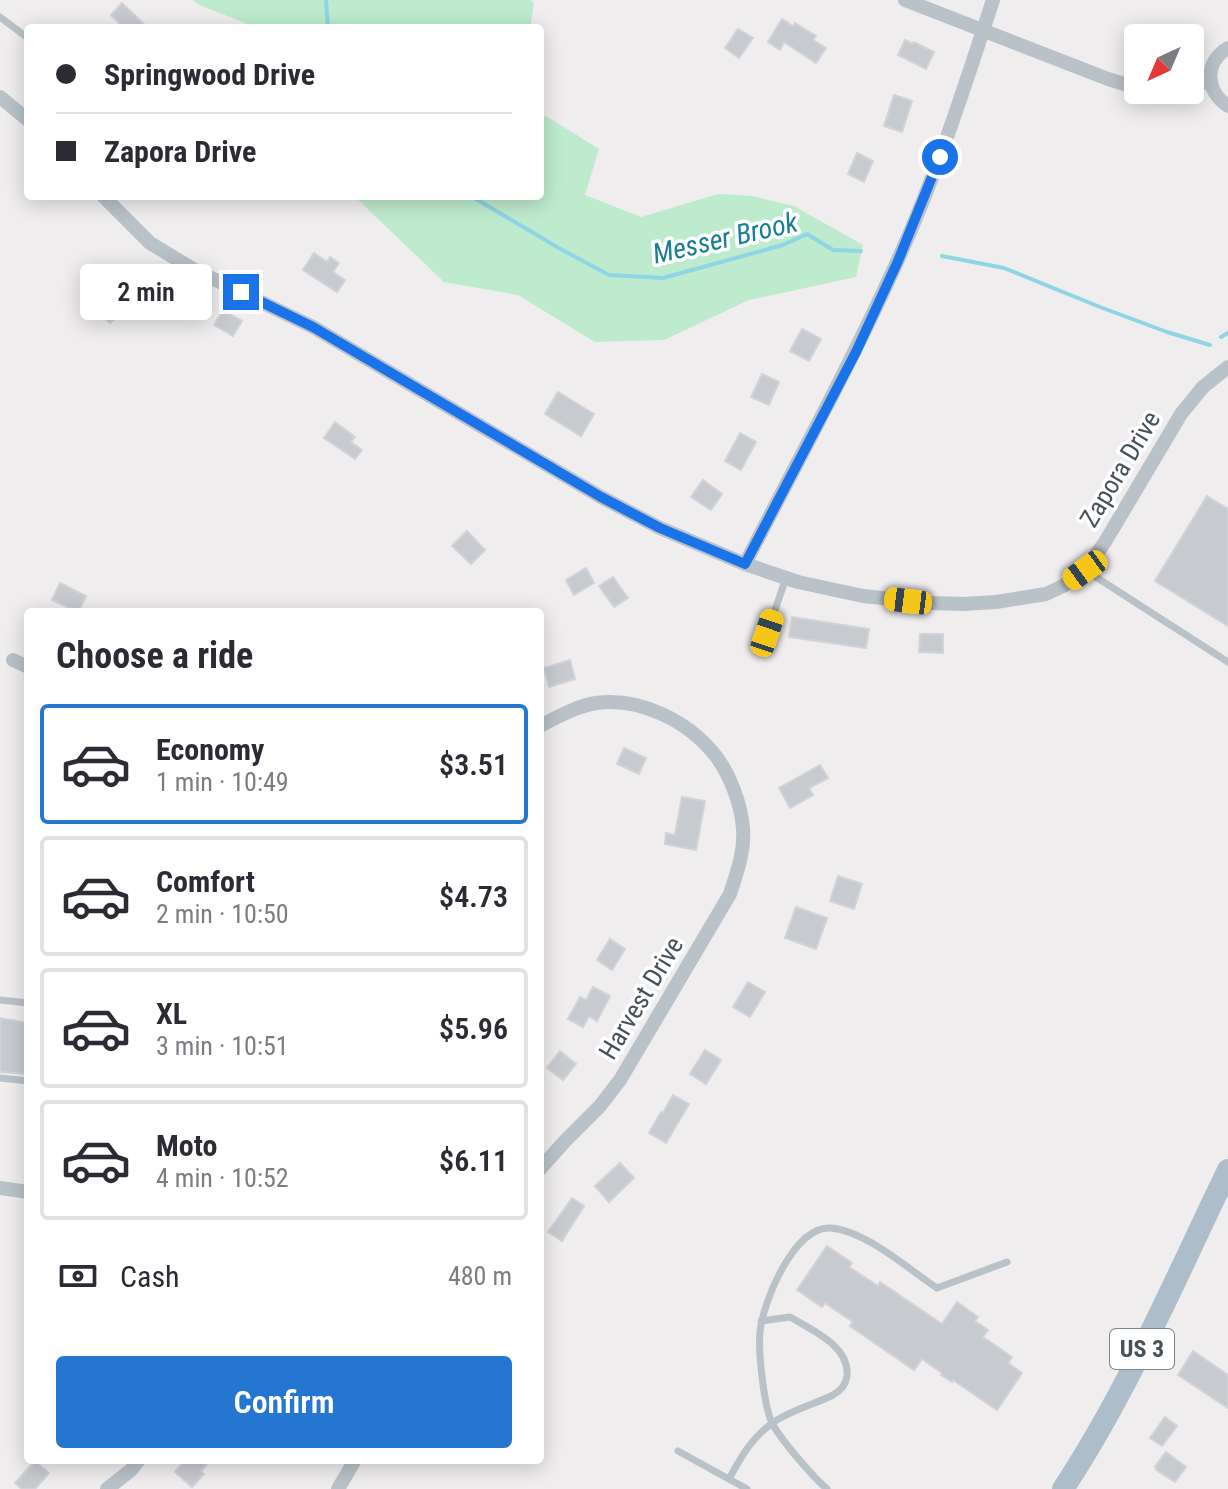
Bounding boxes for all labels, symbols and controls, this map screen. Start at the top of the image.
north arrow [1124,24,1204,104]
map controls [1124,24,1204,104]
text: Springwood Drive [104,57,315,92]
text: Zapora Drive [104,134,256,169]
route start [922,139,958,175]
water label: Messer Brook [649,205,801,271]
callout: 2 min [81,264,213,320]
route end [223,274,259,310]
text: 2 min [117,277,175,307]
street label: Zapora Drive [1074,406,1166,532]
car [1059,546,1111,594]
car [883,586,933,616]
car [748,606,786,660]
text: Choose a ride [56,635,253,677]
icon: car [60,728,132,800]
text: Economy [156,732,264,767]
text: $3.51 [439,747,508,782]
text: 1 min · 10:49 [156,767,289,797]
icon: car [60,860,132,932]
text: Comfort [156,864,255,899]
text: $4.73 [439,879,508,914]
text: 2 min · 10:50 [156,899,289,929]
street label: Harvest Drive [593,931,689,1065]
icon: car [60,992,132,1064]
text: XL [156,996,187,1031]
text: $5.96 [439,1011,508,1046]
text: 3 min · 10:51 [156,1031,289,1061]
icon: car [60,1124,132,1196]
text: Moto [156,1128,217,1163]
text: $6.11 [439,1143,508,1178]
text: 4 min · 10:52 [156,1163,289,1193]
icon: cash [56,1254,100,1298]
text: Cash [120,1259,180,1294]
text: 480 m [448,1261,512,1291]
road number: US 3 [1110,1329,1174,1369]
button: Confirm [56,1356,512,1448]

